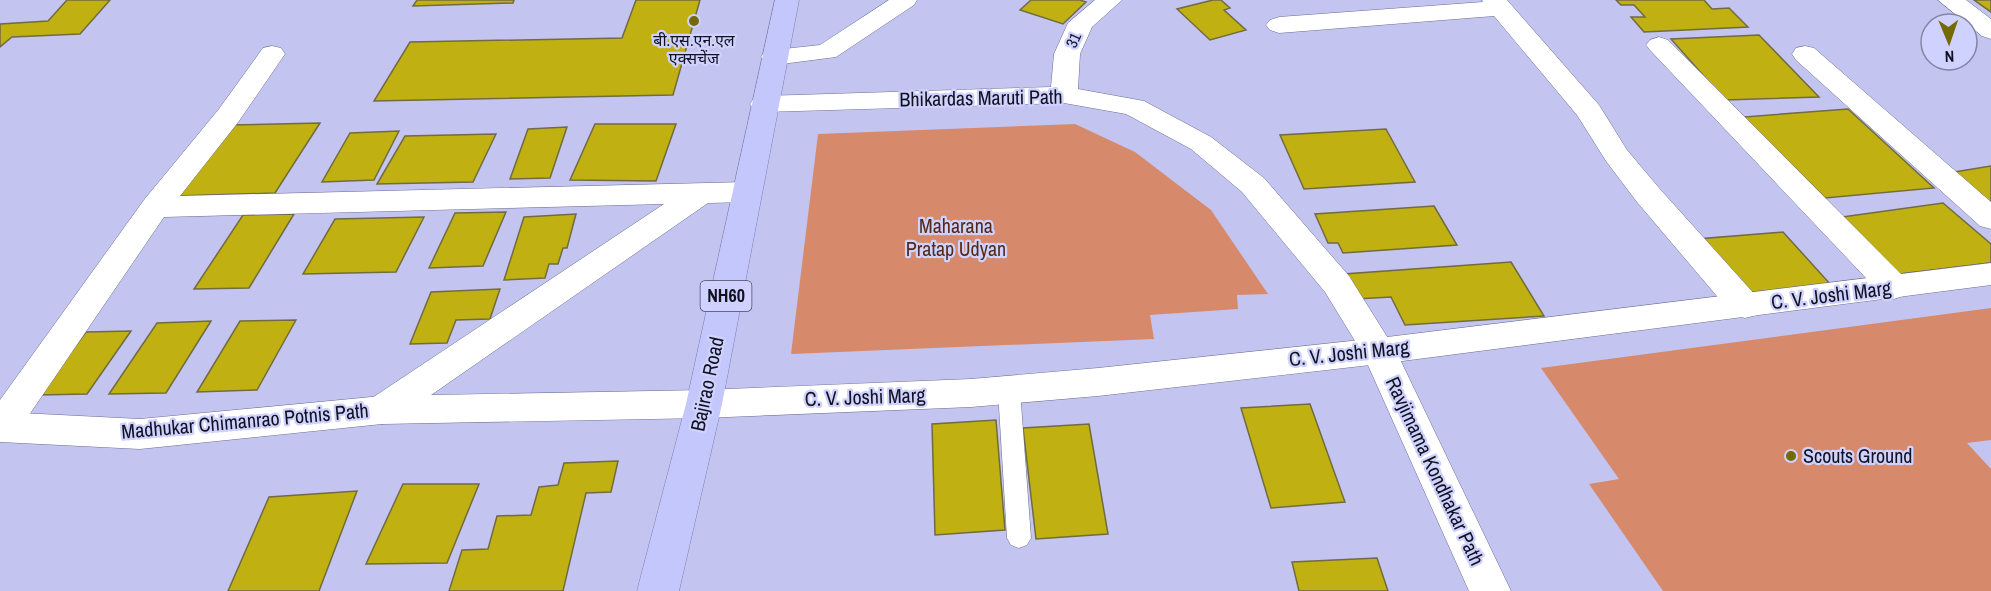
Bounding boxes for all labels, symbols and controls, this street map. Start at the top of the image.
north arrow [1919,12,1979,72]
marker: बी.एस.एन.एल एक्सचेंज [687,14,701,28]
street label: 31 [1060,28,1086,51]
place label: बी.एस.एन.एल एक्सचेंज [653,29,736,69]
text: N [1944,46,1955,68]
street label: Bhikardas Maruti Path [899,83,1063,112]
park label: Maharana Pratap Udyan [906,212,1006,262]
street label: C. V. Joshi Marg [1769,274,1892,315]
road number: NH60 [700,281,752,311]
street label: C. V. Joshi Marg [1288,333,1410,372]
street label: Bajirao Road [683,334,730,434]
street label: Ravjimama Kondhakar Path [1380,372,1491,569]
street label: C. V. Joshi Marg [804,381,926,412]
street label: Madhukar Chimanrao Potnis Path [120,396,370,445]
place label: Scouts Ground [1803,442,1912,469]
marker: Scouts Ground [1784,449,1798,463]

